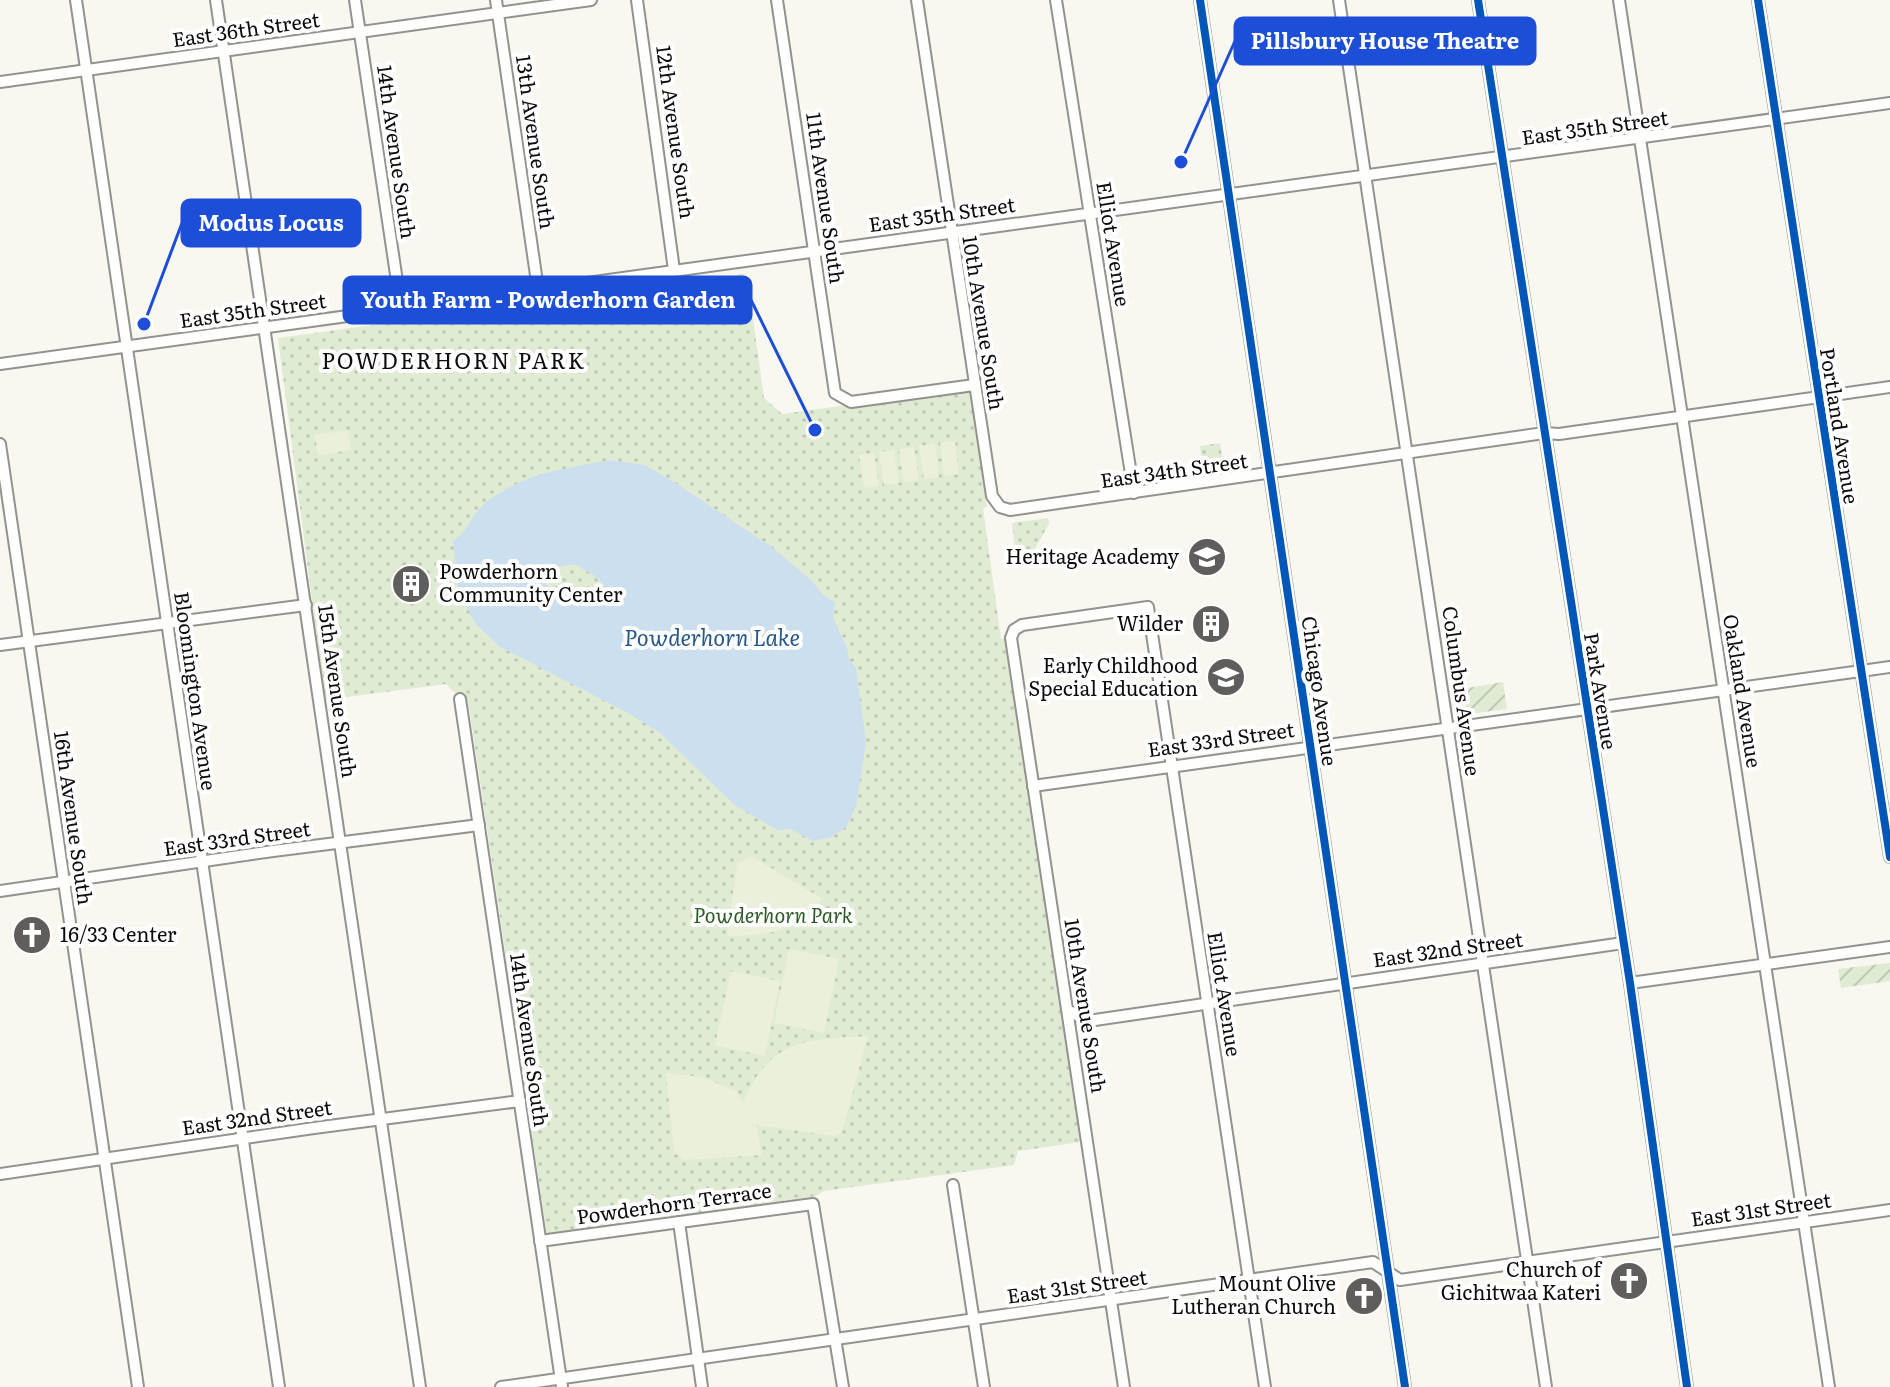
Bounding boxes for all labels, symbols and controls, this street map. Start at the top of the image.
street label: East 36th Street [170,3,321,53]
callout: Pillsbury House Theatre [1235,18,1535,64]
text: Pillsbury House Theatre [1251,23,1519,56]
street label: 12th Avenue South [650,43,704,220]
street label: 13th Avenue South [510,53,564,231]
street label: 14th Avenue South [371,63,425,240]
street label: East 35th Street [1520,101,1670,151]
street label: 11th Avenue South [800,110,854,285]
street label: Elliot Avenue [1090,179,1140,308]
street label: East 35th Street [867,188,1017,238]
callout: Modus Locus [182,200,360,246]
text: Modus Locus [198,205,344,238]
street label: 10th Avenue South [956,233,1014,412]
callout: Youth Farm - Powderhorn Garden [344,277,751,323]
text: Youth Farm - Powderhorn Garden [360,282,736,315]
street label: East 35th Street [178,284,328,334]
district label: POWDERHORN PARK [322,343,586,376]
street label: Portland Avenue [1814,345,1868,506]
street label: East 34th Street [1098,444,1249,494]
school or university icon: Heritage Academy [1186,536,1228,578]
place label: Heritage Academy [1006,540,1179,570]
place label: Powderhorn Community Center [439,555,623,608]
building icon: Powderhorn Community Center [390,563,432,605]
street label: Bloomington Avenue [168,589,226,792]
street label: 15th Avenue South [312,602,366,779]
building icon: Wilder [1190,603,1232,645]
street label: Columbus Avenue [1436,604,1490,778]
place label: Wilder [1117,607,1184,637]
street label: Oakland Avenue [1717,612,1771,770]
street label: Chicago Avenue [1296,614,1346,768]
water label: Powderhorn Lake [624,620,800,653]
street label: Park Avenue [1578,630,1626,751]
place label: Early Childhood Special Education [1028,649,1198,702]
school or university icon: Early Childhood Special Education [1205,656,1247,698]
street label: East 33rd Street [1145,713,1296,763]
street label: 16th Avenue South [48,729,102,907]
street label: East 33rd Street [161,812,312,862]
park label: Powderhorn Park [693,899,853,929]
church icon: 16/33 Center [11,914,53,956]
street label: 10th Avenue South [1058,916,1116,1095]
place label: 16/33 Center [60,918,177,948]
street label: East 32nd Street [1371,923,1525,973]
street label: Elliot Avenue [1201,929,1251,1058]
street label: 14th Avenue South [504,951,558,1128]
street label: East 32nd Street [180,1091,334,1141]
street label: Powderhorn Terrace [574,1173,773,1231]
street label: East 31st Street [1689,1183,1833,1233]
place label: Church of Gichitwaa Kateri [1441,1253,1603,1306]
street label: East 31st Street [1005,1260,1149,1310]
church icon: Church of Gichitwaa Kateri [1608,1260,1650,1302]
place label: Mount Olive Lutheran Church [1171,1267,1336,1320]
church icon: Mount Olive Lutheran Church [1343,1275,1385,1317]

